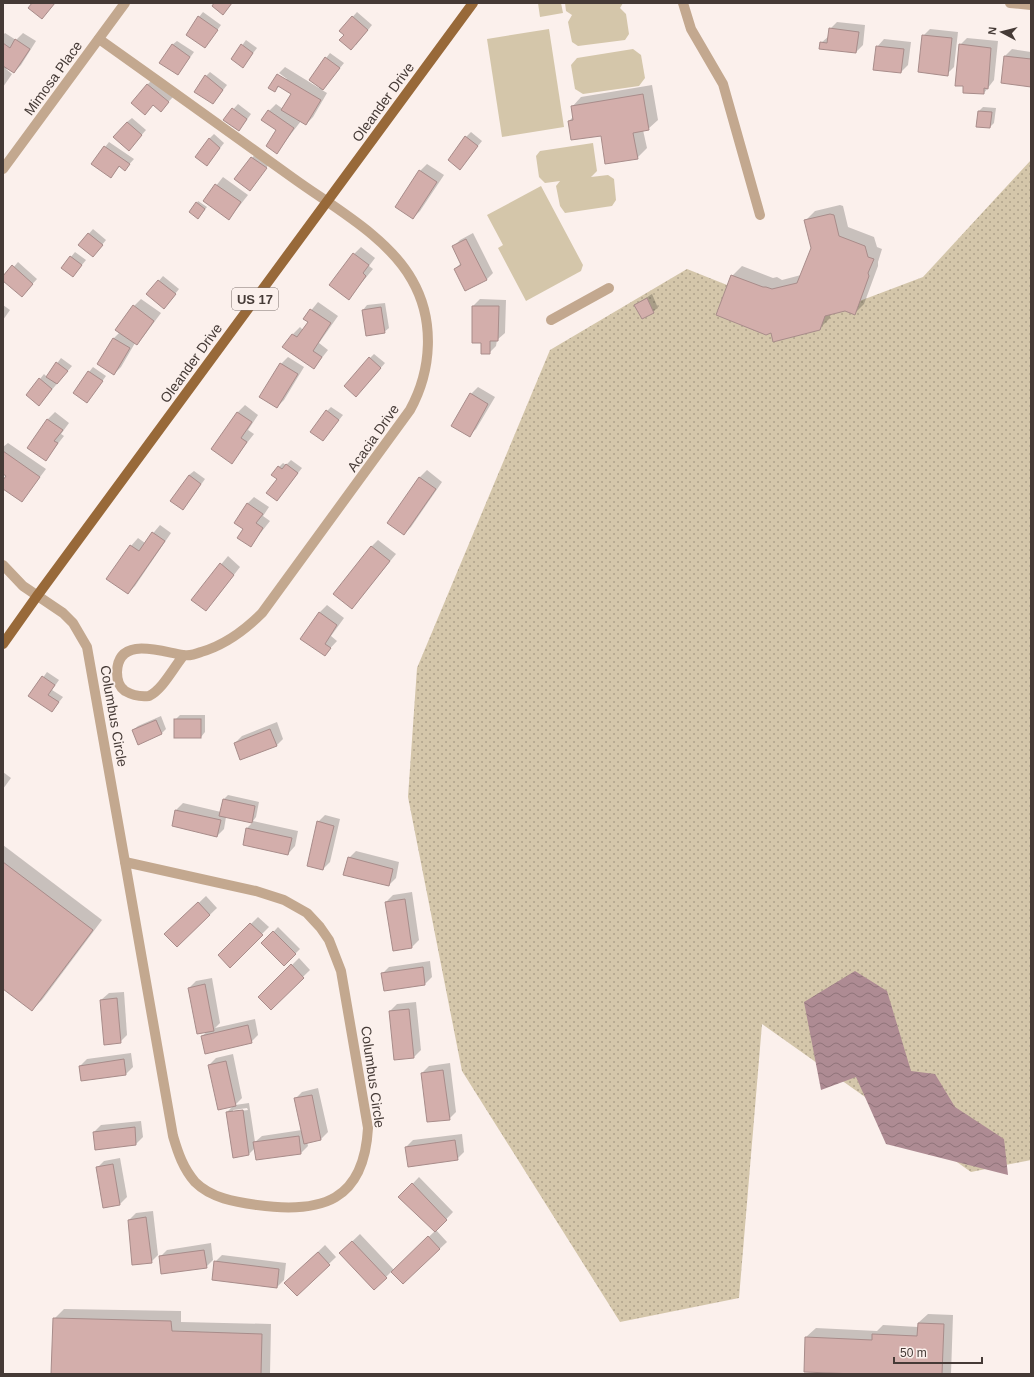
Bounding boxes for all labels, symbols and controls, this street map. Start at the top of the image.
north arrow [982,12,1022,52]
text: N [986,26,999,35]
street label: Mimosa Place [21,38,85,118]
street label: Oleander Drive [349,59,417,145]
road number: US 17 [232,288,278,310]
street label: Oleander Drive [157,320,225,406]
street label: Acacia Drive [344,401,402,475]
street label: Columbus Circle [97,664,131,768]
street label: Columbus Circle [358,1025,388,1129]
scale bar [894,1339,982,1365]
text: 50 m [900,1346,927,1360]

